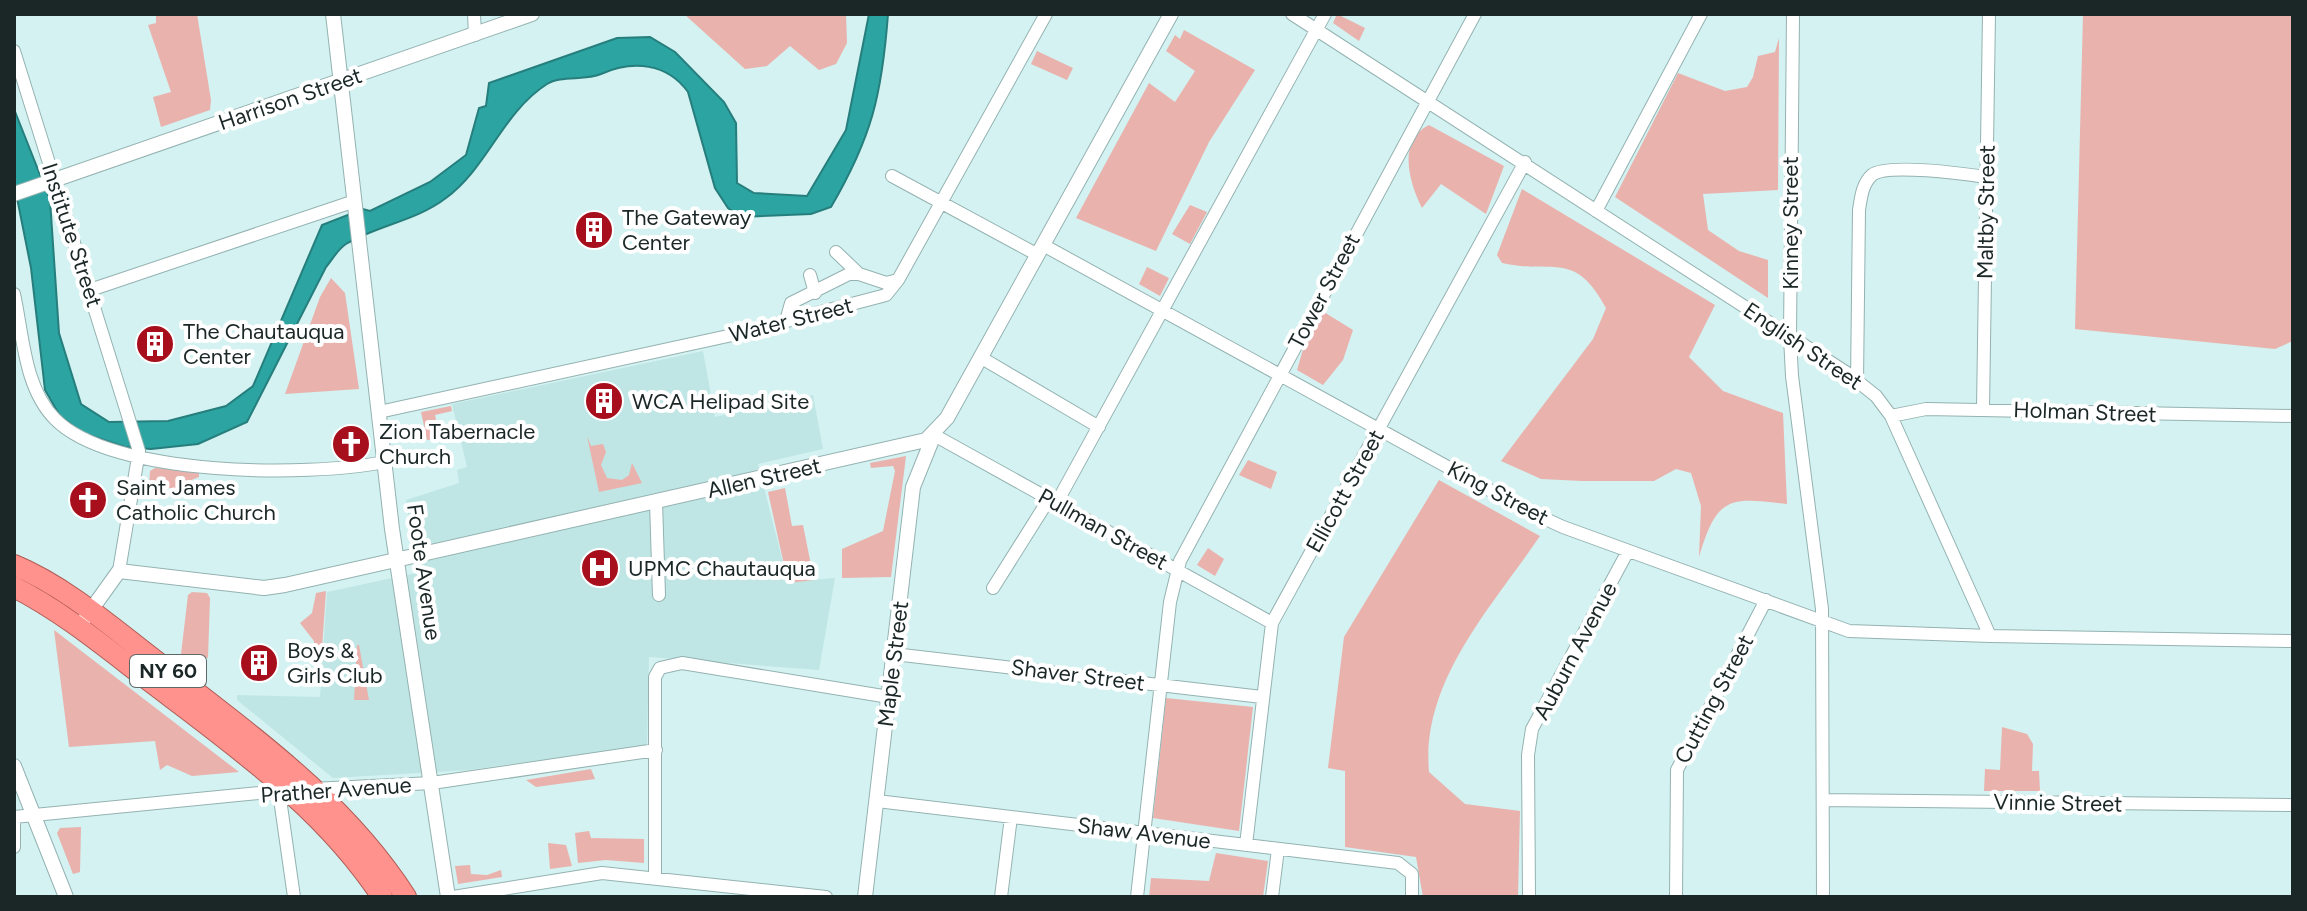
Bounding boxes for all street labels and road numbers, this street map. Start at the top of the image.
street label: Harrison Street [215,62,365,136]
street label: Maltby Street [1971,145,2001,279]
street label: Kinney Street [1777,156,1804,290]
street label: Institute Street [36,160,108,310]
street label: Tower Street [1282,229,1366,353]
street label: Water Street [727,292,855,348]
street label: English Street [1738,296,1868,396]
street label: Holman Street [2013,396,2157,428]
street label: Ellicott Street [1300,425,1390,557]
street label: Allen Street [704,452,824,504]
street label: King Street [1443,455,1553,531]
street label: Pullman Street [1034,482,1172,576]
street label: Foote Avenue [401,502,447,642]
street label: Auburn Avenue [1527,578,1623,724]
street label: Maple Street [872,599,914,729]
street label: Cutting Street [1669,630,1759,768]
street label: Shaver Street [1010,653,1146,697]
road number: NY 60 [130,655,206,687]
street label: Prather Avenue [260,771,412,809]
street label: Vinnie Street [1993,788,2123,818]
street label: Shaw Avenue [1076,811,1212,855]

